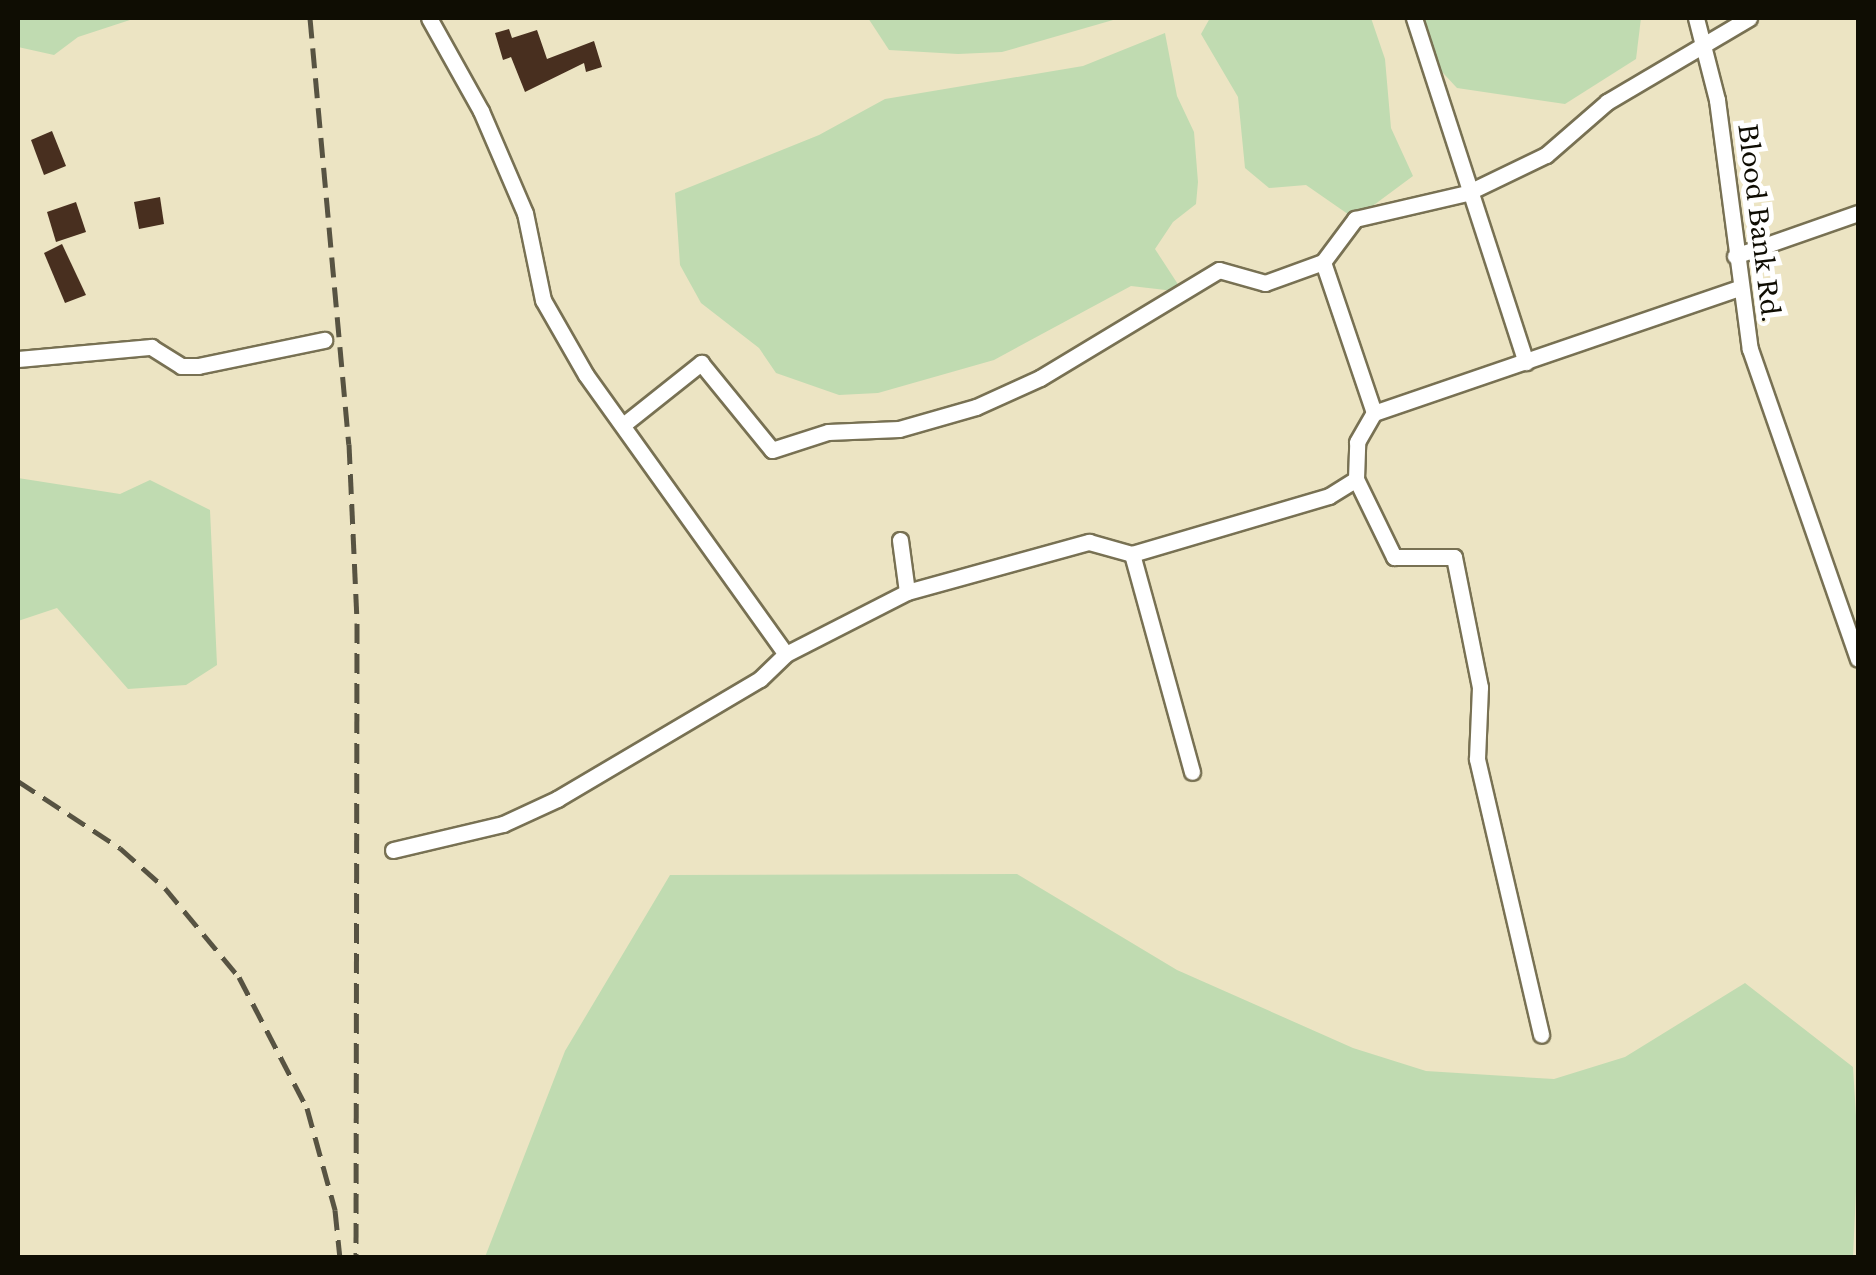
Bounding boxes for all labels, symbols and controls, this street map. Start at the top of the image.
street label: Blood Bank Rd. [1731,122,1785,324]

